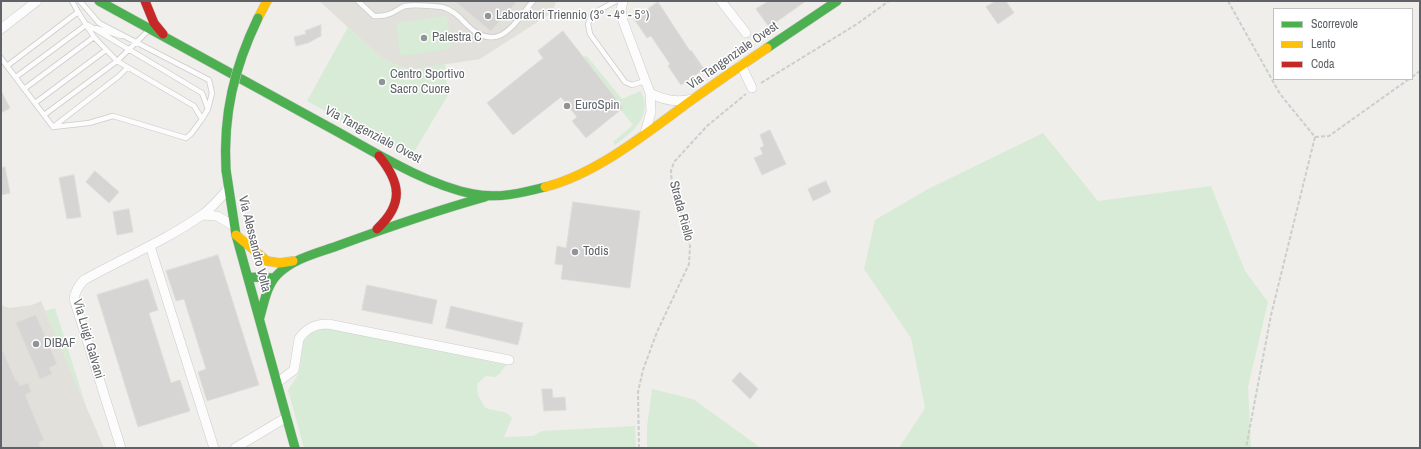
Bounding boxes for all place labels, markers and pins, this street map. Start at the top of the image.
place label: Laboratori Triennio (3° - 4° - 5°) [496,8,649,24]
marker: Laboratori Triennio (3° - 4° - 5°) [483,11,493,21]
place label: Palestra C [432,30,482,46]
marker: Palestra C [419,33,429,43]
place label: Centro Sportivo Sacro Cuore [390,67,465,98]
marker: Centro Sportivo Sacro Cuore [377,77,387,87]
place label: EuroSpin [575,98,619,114]
marker: EuroSpin [562,101,572,111]
place label: Todis [583,244,608,260]
marker: Todis [570,247,580,257]
place label: DIBAF [44,336,75,352]
marker: DIBAF [31,339,41,349]

